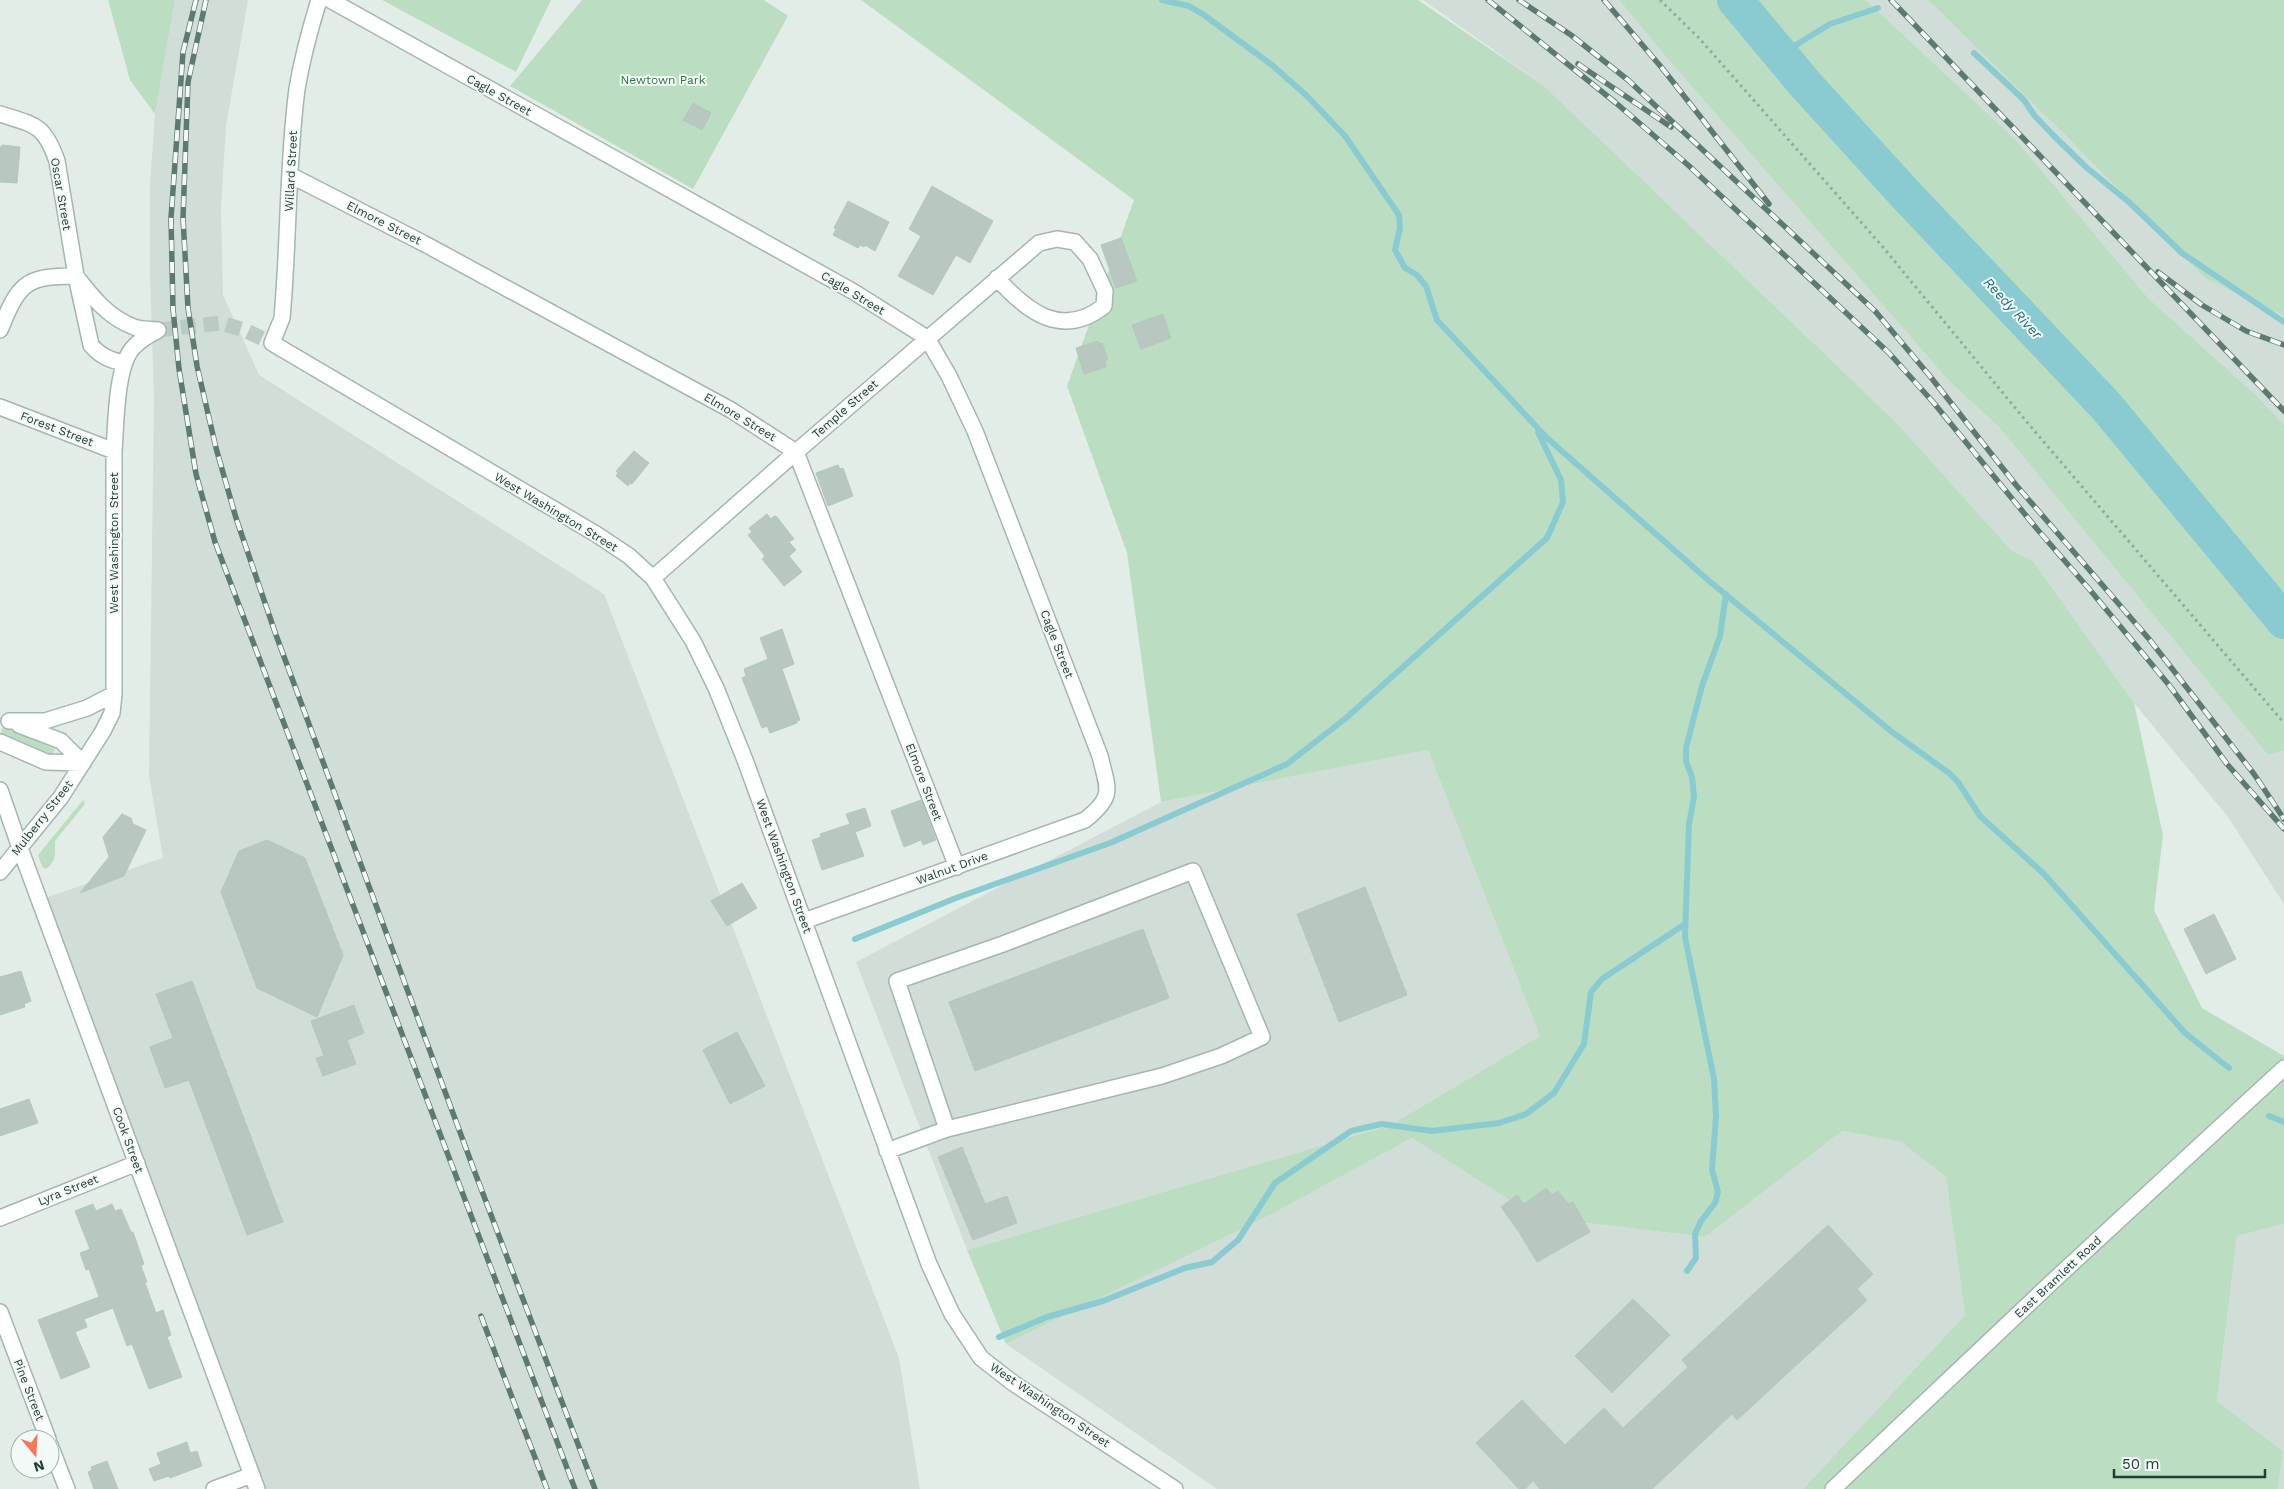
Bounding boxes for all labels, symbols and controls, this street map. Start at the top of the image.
street label: Cagle Street [464,71,534,119]
park label: Newtown Park [621,73,706,87]
street label: Willard Street [282,130,300,212]
street label: Oscar Street [48,157,74,231]
street label: Elmore Street [344,198,424,248]
street label: Cagle Street [818,268,888,318]
water label: Reedy River [1981,274,2046,342]
street label: Temple Street [809,377,881,441]
street label: Elmore Street [701,390,779,444]
street label: Forest Street [19,409,95,449]
street label: West Washington Street [492,470,620,554]
street label: West Washington Street [107,472,121,614]
street label: Cagle Street [1038,608,1076,680]
street label: Elmore Street [903,741,945,823]
street label: Mulberry Street [8,778,76,858]
street label: West Washington Street [753,797,815,935]
street label: Walnut Drive [914,849,990,887]
street label: Cook Street [110,1105,146,1175]
street label: Lyra Street [36,1172,100,1208]
street label: East Bramlett Road [2012,1233,2104,1321]
street label: Pine Street [11,1357,47,1423]
street label: West Washington Street [987,1360,1113,1450]
north arrow [10,1429,60,1479]
scale bar [2114,1446,2265,1478]
text: 50 m [2122,1455,2159,1473]
text: N [32,1457,46,1476]

